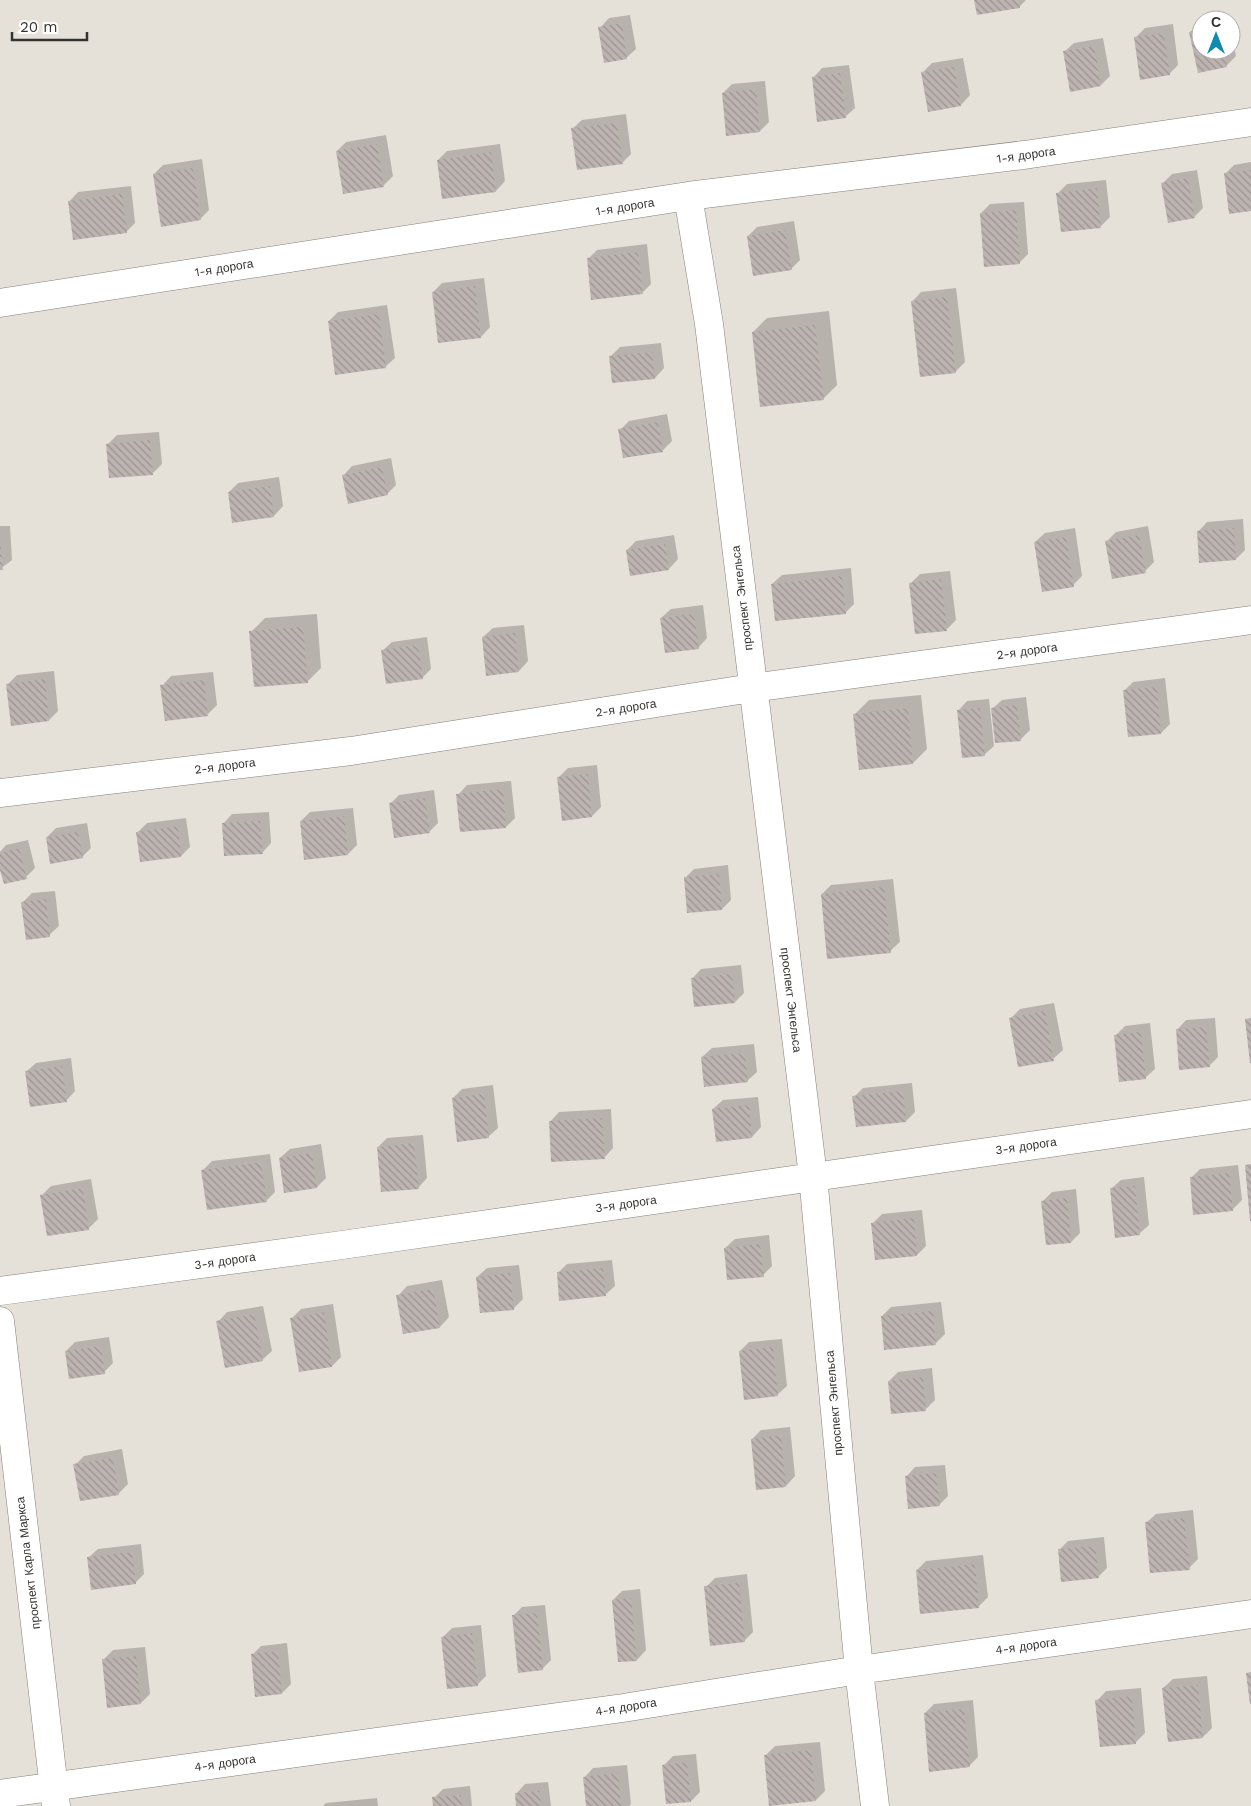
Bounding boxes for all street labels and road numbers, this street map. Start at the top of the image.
street label: 1-я дорога [996,144,1057,166]
street label: 1-я дорога [595,195,656,219]
street label: 1-я дорога [194,256,255,280]
street label: проспект Энгельса [729,544,755,651]
street label: 2-я дорога [996,640,1059,662]
street label: 2-я дорога [595,696,658,720]
street label: 2-я дорога [194,755,257,777]
street label: проспект Энгельса [778,947,804,1054]
street label: 3-я дорога [995,1135,1058,1157]
street label: 3-я дорога [595,1193,658,1215]
street label: 3-я дорога [194,1250,257,1272]
street label: проспект Энгельса [822,1349,846,1456]
street label: проспект Карла Маркса [13,1496,43,1630]
street label: 4-я дорога [994,1635,1058,1657]
street label: 4-я дорога [594,1695,658,1719]
street label: 4-я дорога [193,1752,257,1774]

